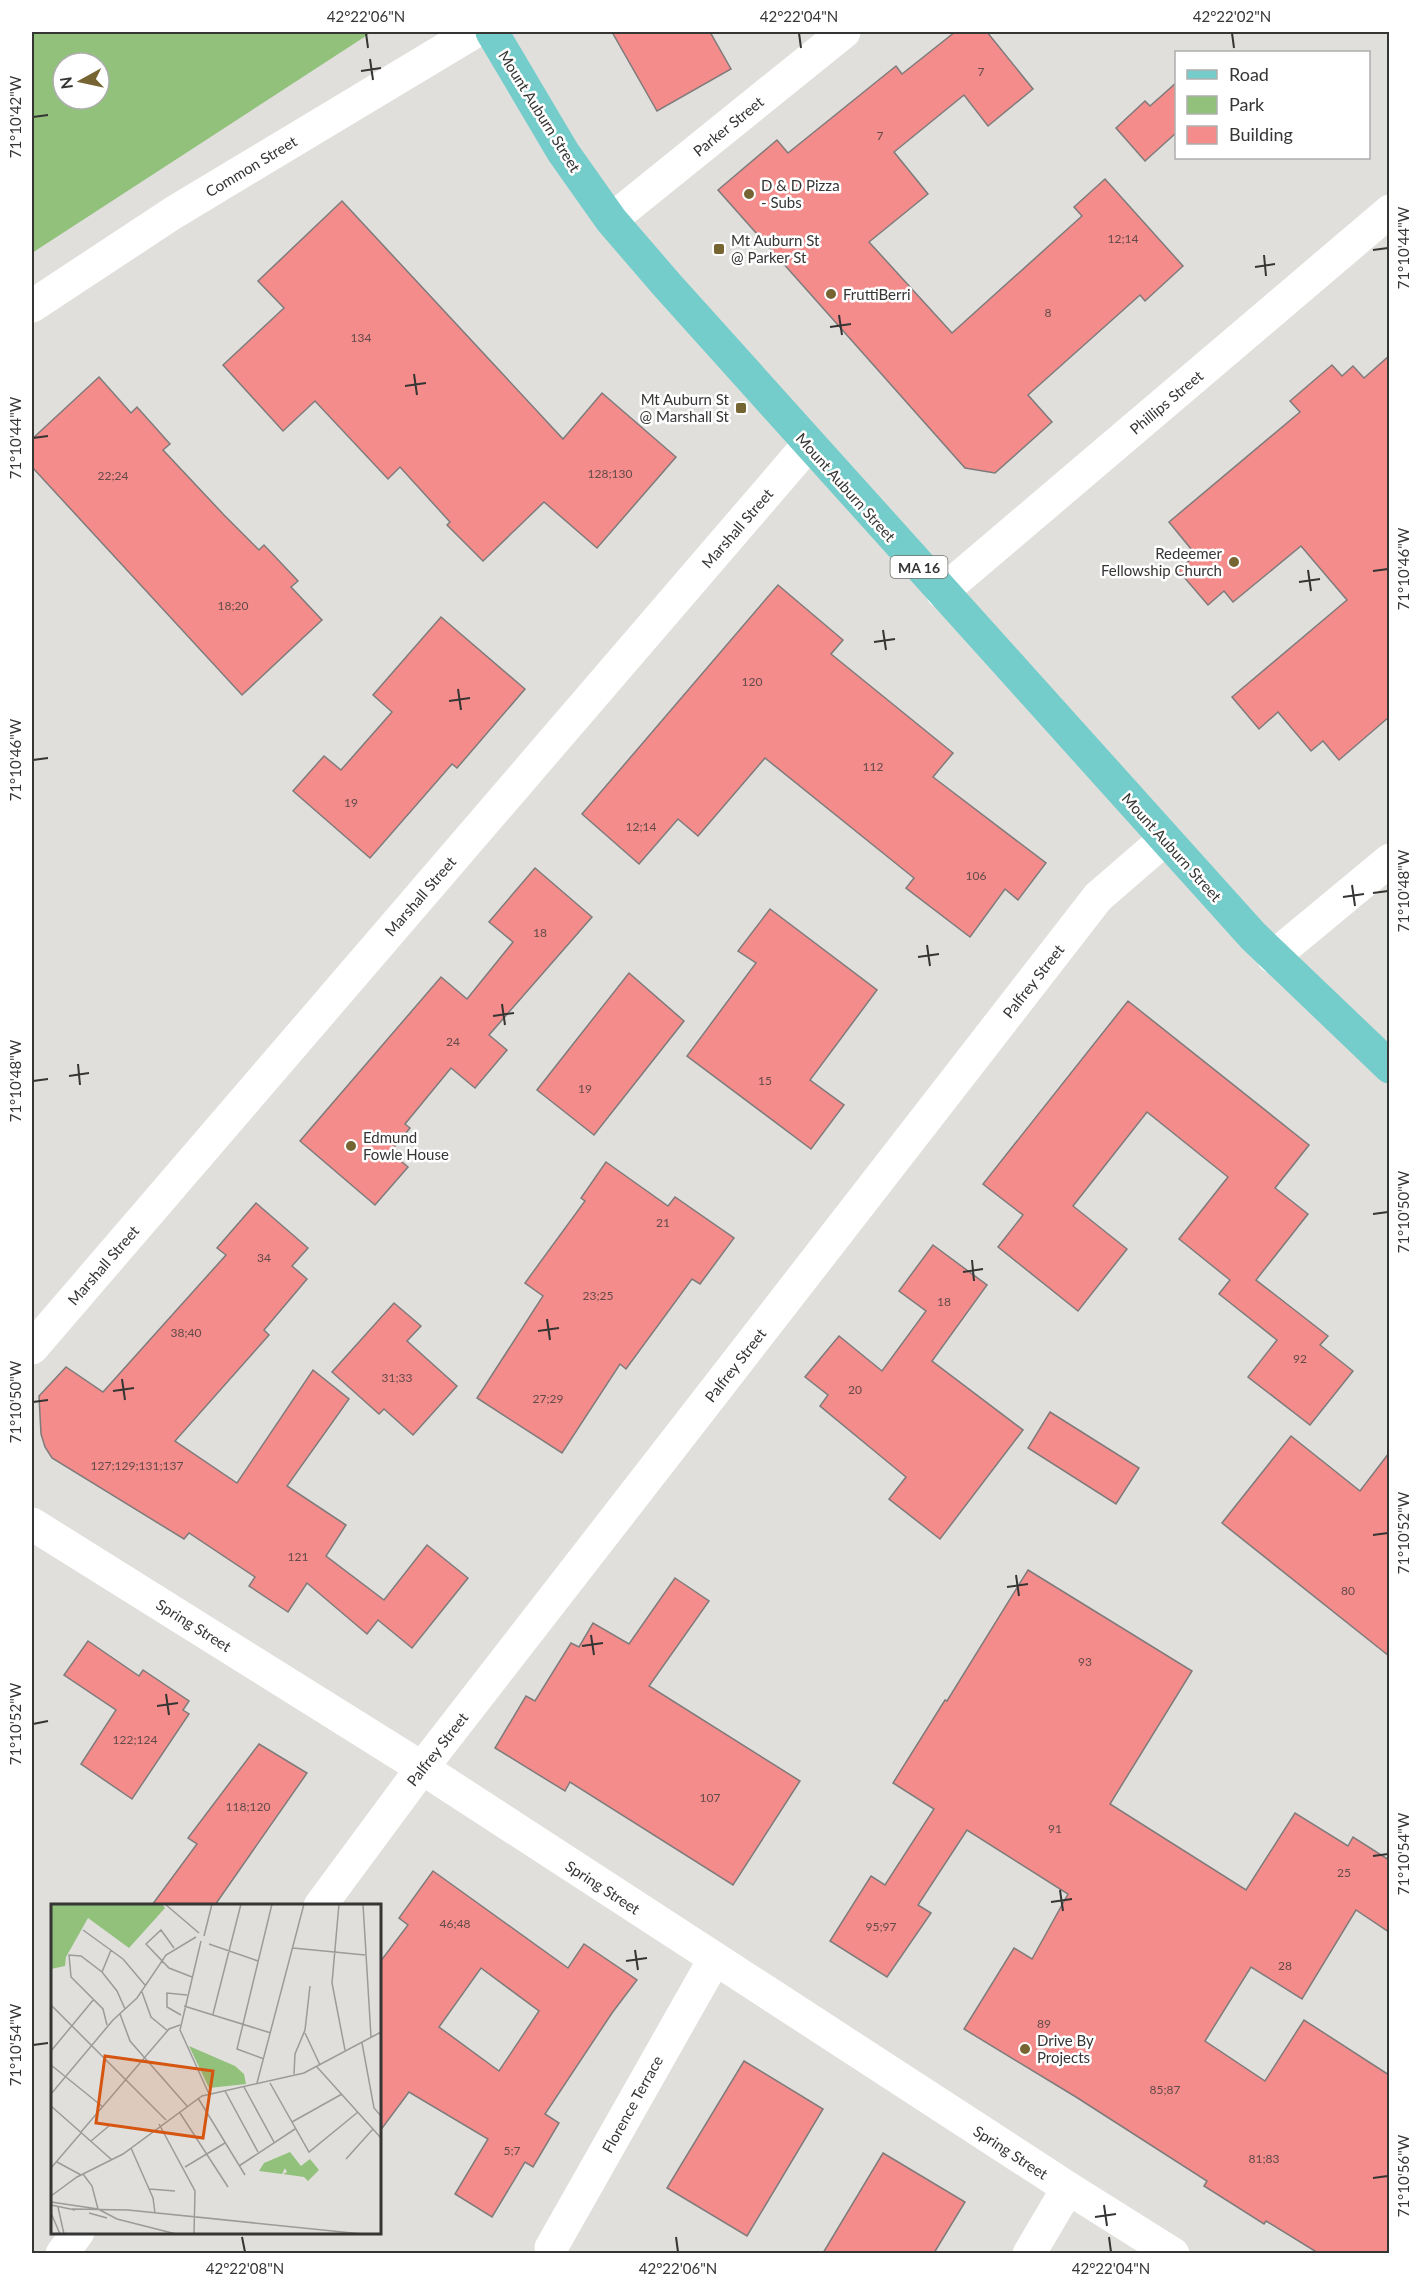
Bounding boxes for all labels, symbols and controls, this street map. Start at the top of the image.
text: 42°22'06"N [327,7,405,25]
text: 42°22'04"N [760,7,838,25]
text: 42°22'02"N [1193,7,1271,25]
street label: Mount Auburn Street [495,47,585,176]
north arrow [51,51,111,111]
legend [1175,51,1370,159]
text: Road [1229,63,1269,85]
house number: 7 [978,64,985,79]
text: 71°10'42"W [6,75,24,158]
text: N [55,76,76,91]
street label: Parker Street [689,92,767,160]
text: Park [1229,93,1265,115]
text: Building [1229,123,1293,145]
house number: 7 [877,128,884,143]
street label: Common Street [202,131,300,200]
place label: D & D Pizza - Subs [761,176,840,211]
marker: D & D Pizza - Subs [742,187,756,201]
text: 71°10'44"W [1394,206,1412,289]
place label: Mt Auburn St @ Parker St [731,231,820,266]
house number: 12;14 [1108,231,1139,246]
marker: Mt Auburn St @ Parker St [712,242,726,256]
place label: FruttiBerri [843,285,911,303]
marker: FruttiBerri [824,287,838,301]
house number: 8 [1045,305,1052,320]
house number: 134 [351,330,371,345]
street label: Phillips Street [1126,366,1207,438]
place label: Mt Auburn St @ Marshall St [640,390,730,425]
text: 71°10'44"W [6,396,24,479]
marker: Mt Auburn St @ Marshall St [734,401,748,415]
street label: Mount Auburn Street [793,429,900,545]
house number: 128;130 [588,466,632,481]
house number: 22;24 [98,468,129,483]
street label: Marshall Street [698,484,777,571]
text: 71°10'46"W [1394,527,1412,610]
place label: Redeemer Fellowship Church [1101,544,1223,579]
marker: Redeemer Fellowship Church [1227,555,1241,569]
road number: MA 16 [890,556,948,578]
house number: 18;20 [218,598,249,613]
house number: 120 [742,674,762,689]
text: 71°10'46"W [6,718,24,801]
house number: 112 [863,759,883,774]
street label: Mount Auburn Street [1119,789,1226,905]
house number: 19 [344,795,358,810]
house number: 12;14 [626,819,657,834]
text: 71°10'48"W [1394,849,1412,932]
street label: Marshall Street [381,852,460,939]
house number: 106 [966,868,986,883]
house number: 18 [533,925,547,940]
street label: Palfrey Street [999,940,1068,1021]
house number: 24 [446,1034,460,1049]
text: 71°10'48"W [6,1039,24,1122]
house number: 15 [758,1073,772,1088]
house number: 19 [578,1081,592,1096]
place label: Edmund Fowle House [363,1128,449,1163]
marker: Edmund Fowle House [344,1139,358,1153]
text: 71°10'50"W [1394,1170,1412,1253]
house number: 21 [656,1215,670,1230]
street label: Marshall Street [64,1221,143,1308]
house number: 34 [257,1250,271,1265]
house number: 23;25 [583,1288,614,1303]
house number: 18 [937,1294,951,1309]
street label: Palfrey Street [701,1324,770,1405]
house number: 38;40 [171,1325,202,1340]
house number: 92 [1293,1351,1307,1366]
text: 71°10'50"W [6,1360,24,1443]
house number: 31;33 [382,1370,413,1385]
house number: 20 [848,1382,862,1397]
house number: 27;29 [533,1391,564,1406]
house number: 127;129;131;137 [91,1458,184,1473]
text: 71°10'52"W [1394,1491,1412,1574]
house number: 121 [288,1549,308,1564]
house number: 80 [1341,1583,1355,1598]
street label: Spring Street [153,1595,235,1655]
house number: 93 [1078,1654,1092,1669]
text: 71°10'52"W [6,1682,24,1765]
street label: Palfrey Street [403,1708,472,1789]
house number: 122;124 [113,1732,157,1747]
house number: 107 [700,1790,720,1805]
house number: 118;120 [226,1799,270,1814]
text: 71°10'54"W [1394,1812,1412,1895]
house number: 91 [1048,1821,1062,1836]
street label: Spring Street [562,1856,644,1918]
house number: 25 [1337,1865,1351,1880]
inset map [51,1904,381,2234]
house number: 46;48 [440,1916,471,1931]
house number: 95;97 [866,1919,897,1934]
house number: 28 [1278,1958,1292,1973]
text: 71°10'54"W [6,2003,24,2086]
house number: 89 [1037,2016,1051,2031]
place label: Drive By Projects [1037,2031,1094,2066]
marker: Drive By Projects [1018,2042,1032,2056]
street label: Florence Terrace [598,2052,666,2156]
house number: 85;87 [1150,2082,1181,2097]
street label: Spring Street [970,2121,1052,2183]
text: 71°10'56"W [1394,2134,1412,2217]
house number: 5;7 [503,2143,521,2158]
house number: 81;83 [1249,2151,1280,2166]
text: 42°22'08"N [206,2259,284,2277]
text: 42°22'06"N [639,2259,717,2277]
text: 42°22'04"N [1072,2259,1150,2277]

